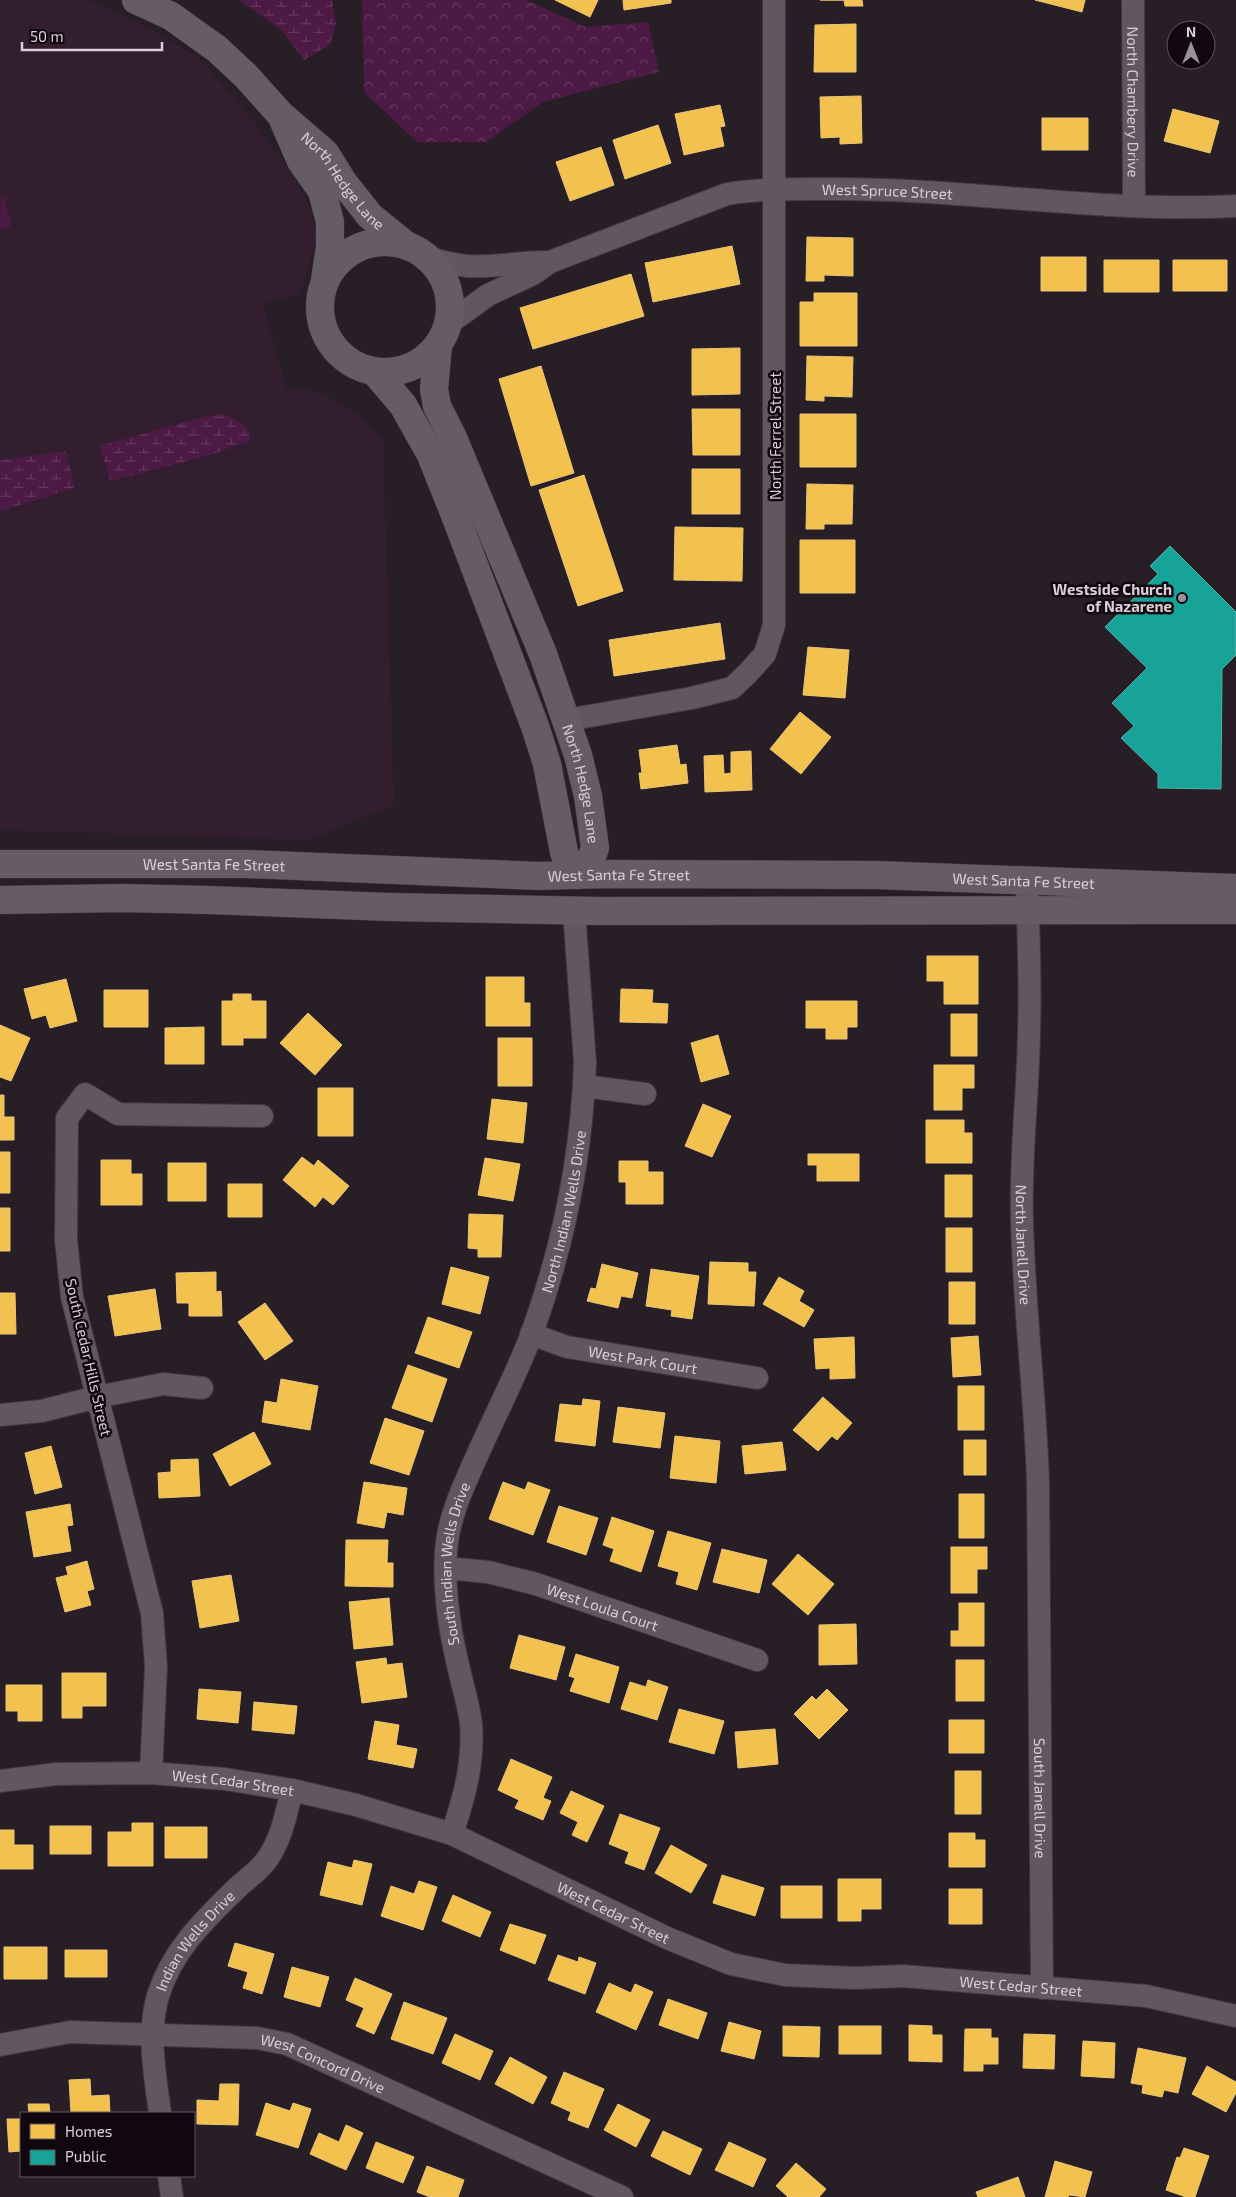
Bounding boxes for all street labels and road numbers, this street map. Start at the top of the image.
street label: North Chambery Drive [1124,27,1143,177]
street label: North Hedge Lane [298,128,388,233]
street label: West Spruce Street [822,180,953,203]
street label: North Ferrel Street [766,372,784,500]
street label: North Hedge Lane [559,722,603,845]
street label: West Santa Fe Street [143,855,286,875]
street label: West Santa Fe Street [547,865,690,885]
street label: West Santa Fe Street [952,869,1095,892]
street label: North Indian Wells Drive [537,1129,589,1295]
street label: North Janell Drive [1013,1185,1035,1305]
street label: South Cedar Hills Street [62,1277,116,1438]
street label: West Park Court [587,1342,699,1377]
street label: South Indian Wells Drive [436,1479,473,1647]
street label: West Loula Court [544,1579,661,1634]
street label: South Janell Drive [1031,1738,1050,1859]
street label: West Cedar Street [171,1766,296,1799]
street label: West Cedar Street [554,1877,673,1947]
street label: Indian Wells Drive [151,1886,238,1994]
street label: West Cedar Street [959,1972,1083,2000]
street label: West Concord Drive [259,2030,388,2097]

